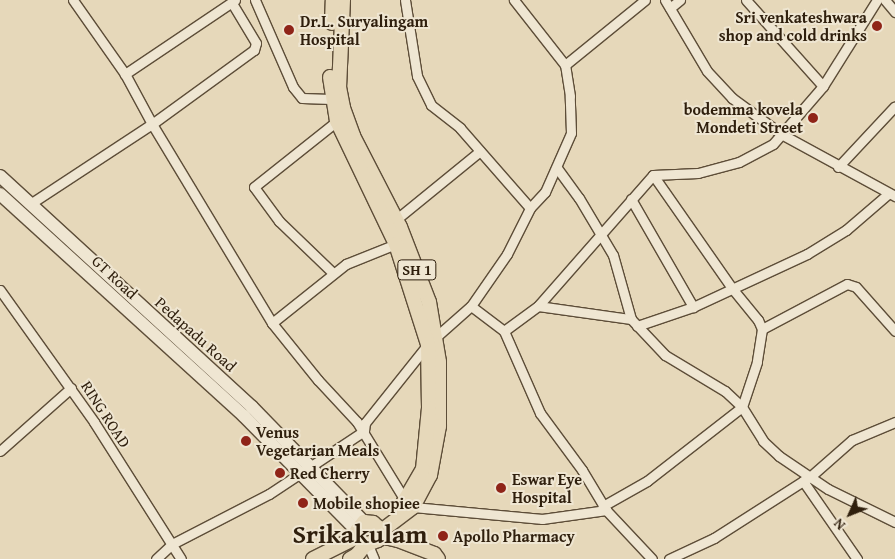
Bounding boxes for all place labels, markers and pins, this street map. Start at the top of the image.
place label: Sri venkateshwara shop and cold drinks [719,7,867,45]
place label: Dr.L. Suryalingam Hospital [300,11,428,49]
marker: Sri venkateshwara shop and cold drinks [871,20,883,32]
marker: Dr.L. Suryalingam Hospital [282,23,296,37]
place label: bodemma kovela Mondeti Street [684,99,803,137]
marker: bodemma kovela Mondeti Street [807,112,819,124]
place label: Venus Vegetarian Meals [256,422,379,460]
marker: Venus Vegetarian Meals [240,435,252,447]
place label: Red Cherry [290,463,370,483]
marker: Red Cherry [274,467,286,479]
place label: Eswar Eye Hospital [512,469,582,507]
marker: Eswar Eye Hospital [494,481,508,495]
place label: Mobile shopiee [313,493,420,513]
marker: Mobile shopiee [297,497,309,509]
place label: Apollo Pharmacy [453,526,575,546]
marker: Apollo Pharmacy [437,530,449,542]

